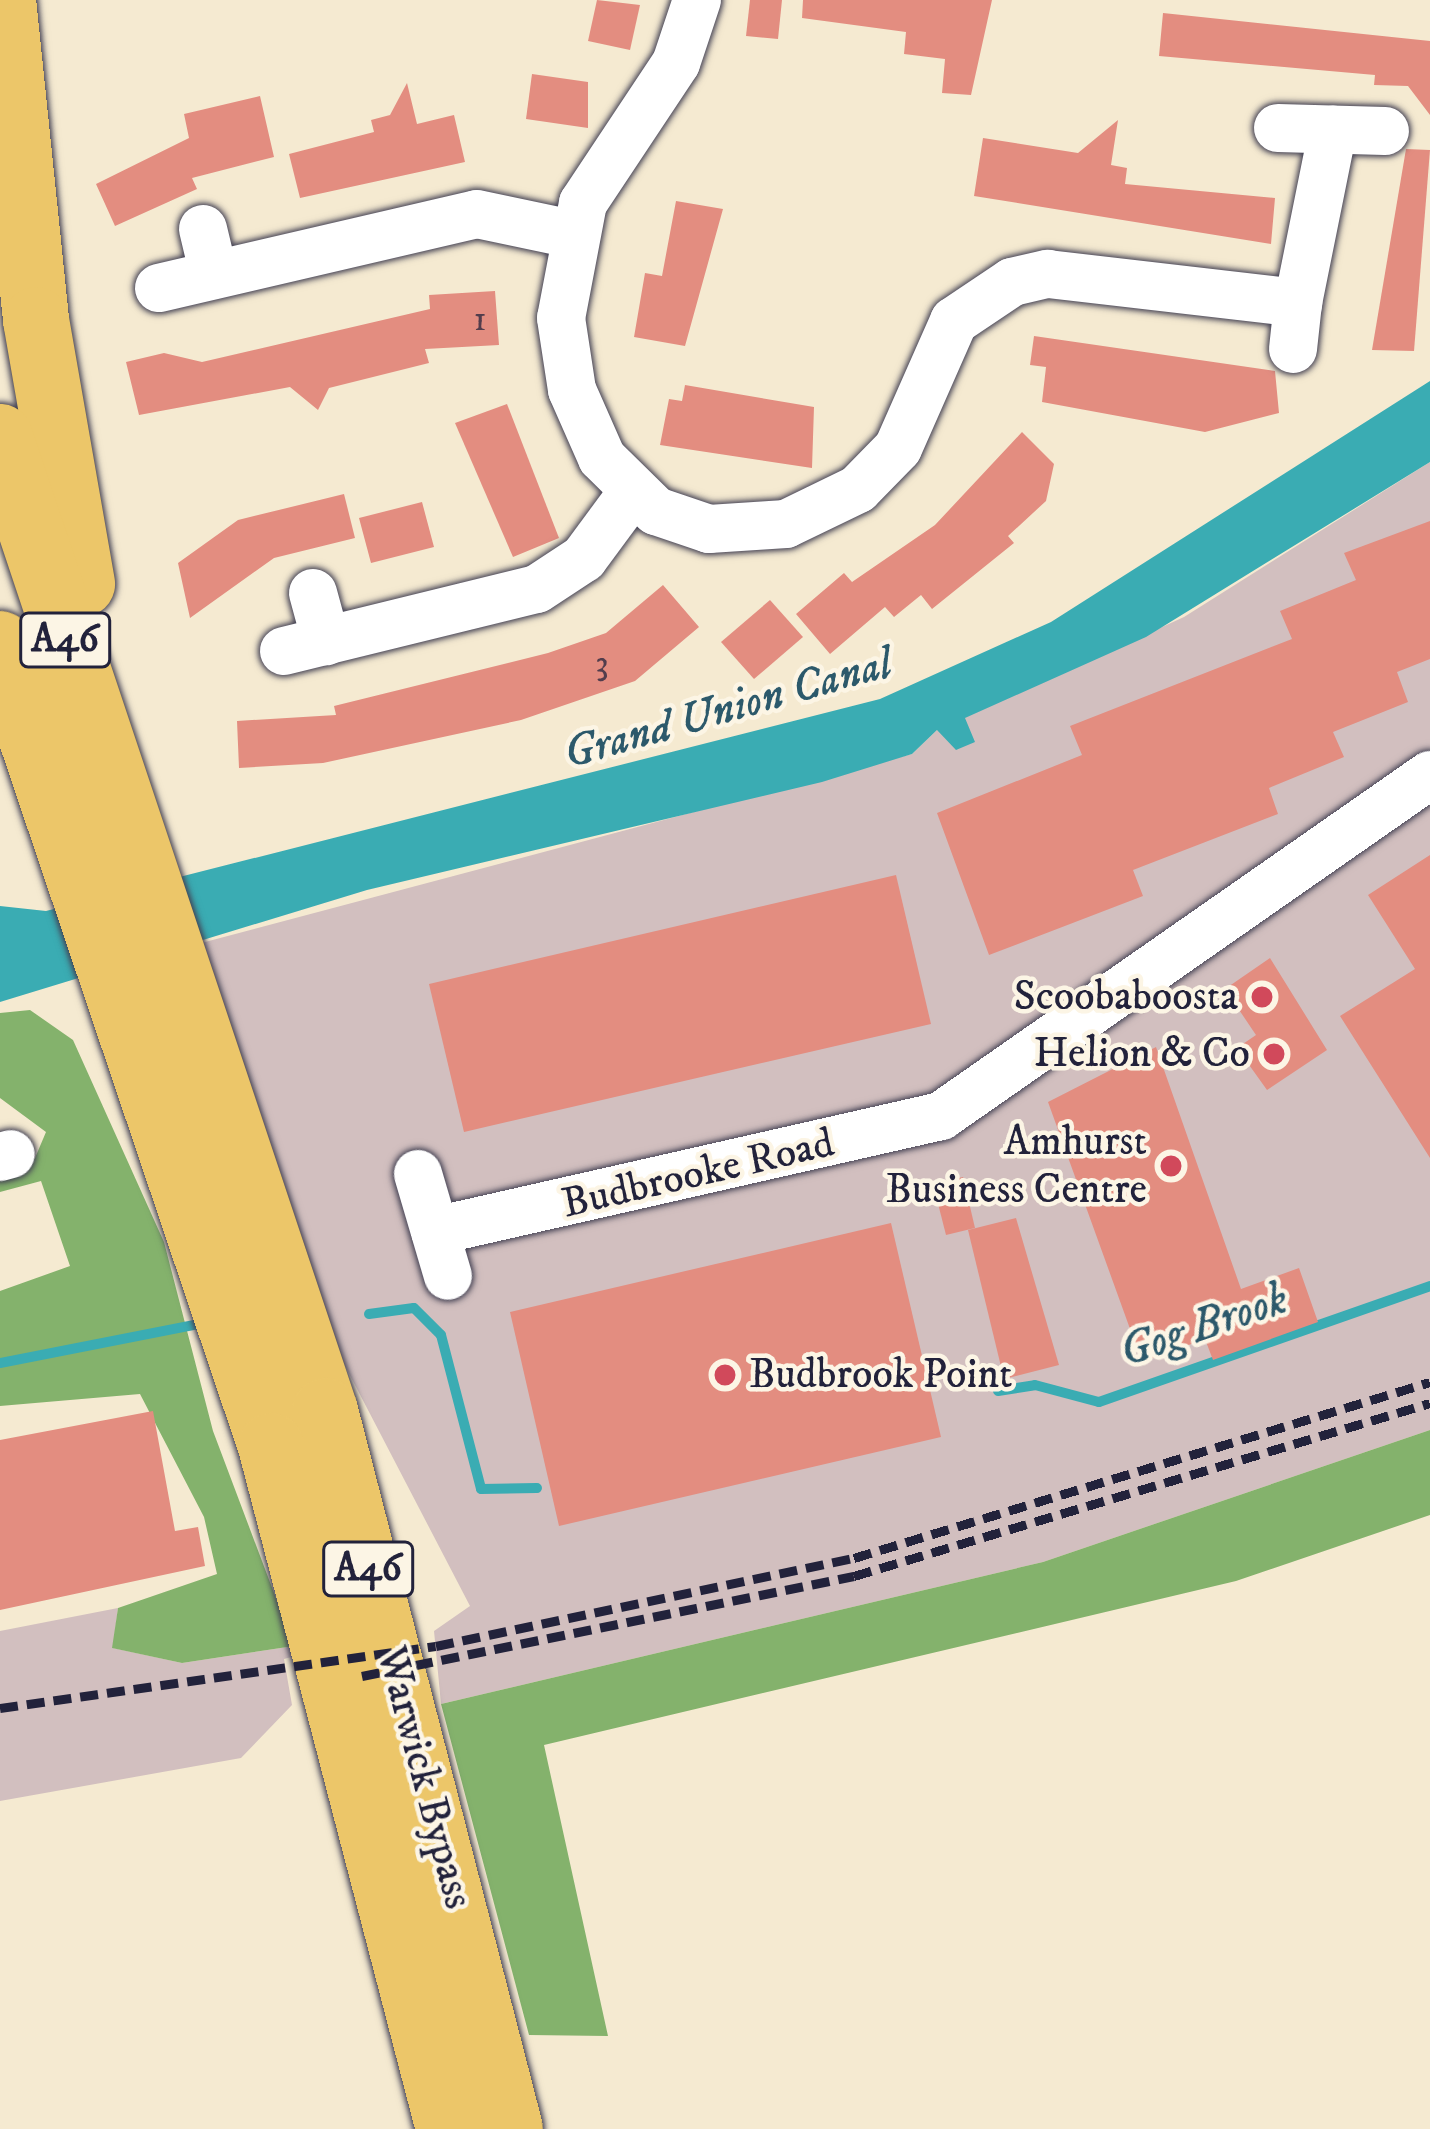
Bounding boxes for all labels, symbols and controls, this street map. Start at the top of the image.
house number: 1 [473,298,487,342]
road number: A46 [17,607,113,673]
water label: Grand Union Canal [558,637,898,783]
house number: 3 [595,642,609,686]
place label: Scoobaboosta [1014,972,1238,1022]
marker: Scoobaboosta [1249,984,1275,1010]
place label: Helion & Co [1033,1029,1250,1079]
marker: Helion & Co [1261,1041,1287,1067]
place label: Amhurst Business Centre [886,1117,1147,1216]
street label: Budbrooke Road [557,1118,839,1230]
marker: Amhurst Business Centre [1158,1153,1184,1179]
water label: Gog Brook [1113,1273,1295,1381]
place label: Budbrook Point [749,1350,1013,1400]
marker: Budbrook Point [712,1362,738,1388]
road number: A46 [320,1536,416,1602]
street label: Warwick Bypass [365,1642,483,1914]

